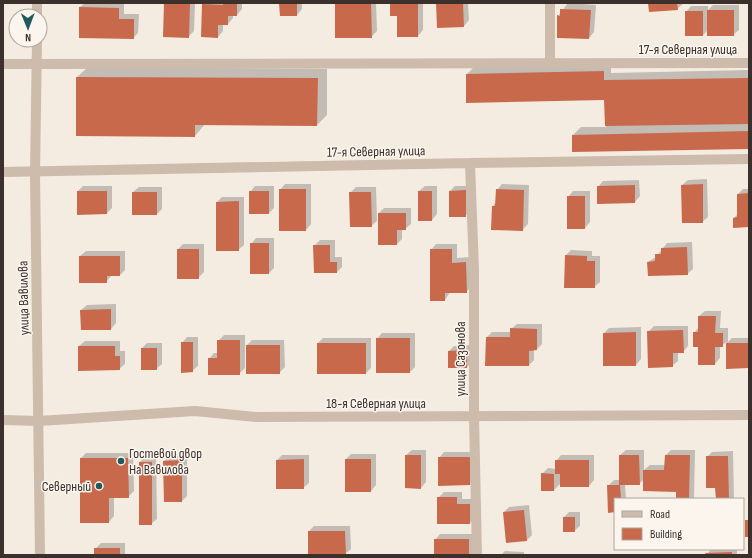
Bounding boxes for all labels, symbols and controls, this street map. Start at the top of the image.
north arrow [8,8,48,48]
text: N [25,31,31,44]
street label: 17-я Северная улица [639,41,737,58]
street label: 17-я Северная улица [327,142,425,161]
street label: улица Вавилова [14,260,33,336]
street label: улица Сазонова [452,321,469,397]
street label: 18-я Северная улица [326,395,426,412]
place label: Гостевой двор На Вавилова [129,445,202,478]
marker: Гостевой двор На Вавилова [116,456,126,466]
place label: Северный [42,478,91,495]
marker: Северный [94,481,104,491]
legend [614,498,744,550]
text: Road [650,507,670,522]
text: Building [650,527,682,542]

